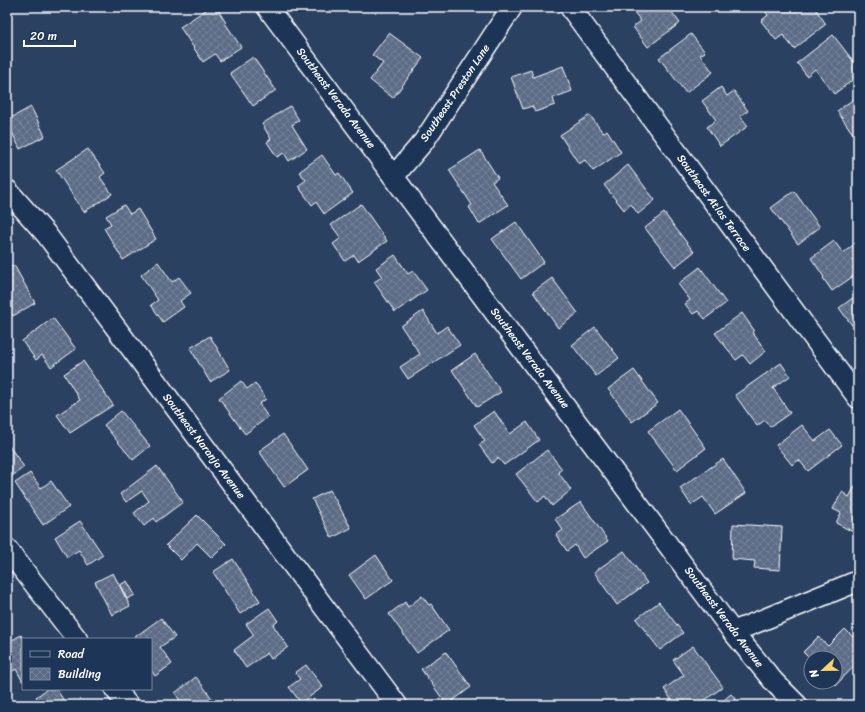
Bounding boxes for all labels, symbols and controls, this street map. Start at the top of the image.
scale bar [24,22,75,48]
text: 20 m [30,25,57,47]
street label: Southeast Preston Lane [415,40,495,146]
street label: Southeast Verada Avenue [291,43,381,153]
street label: Southeast Atlas Terrace [672,150,756,256]
street label: Southeast Verada Avenue [485,303,575,413]
street label: Southeast Naranja Avenue [158,389,250,503]
street label: Southeast Verada Avenue [679,562,769,672]
legend [22,638,152,690]
text: Road [58,643,85,665]
north arrow [803,650,843,690]
text: Building [58,663,101,685]
text: N [804,666,825,682]

